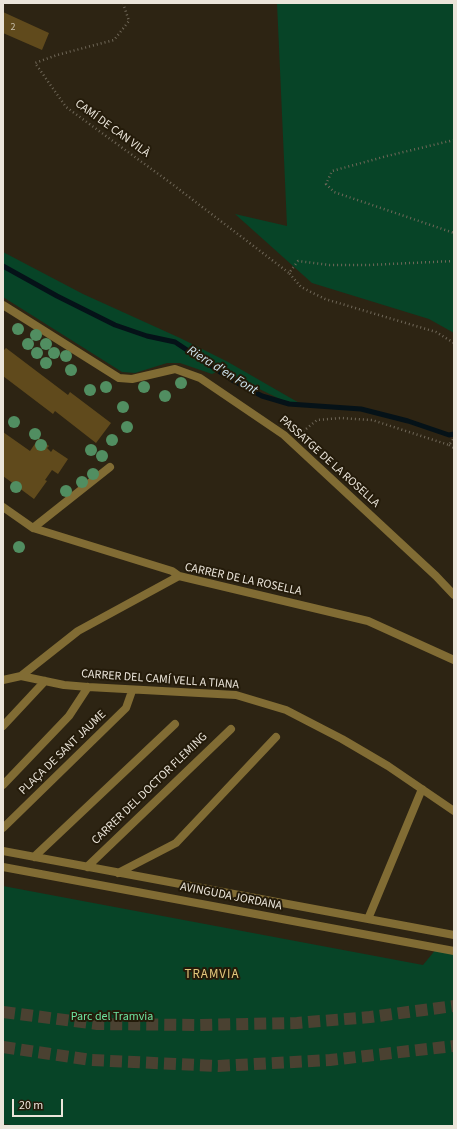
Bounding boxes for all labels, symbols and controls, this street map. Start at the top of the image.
house number: 2 [11,22,15,34]
street label: CAMÍ DE CAN VILÀ [72,97,152,161]
water label: Riera d'en Font [184,343,260,399]
street label: PASSATGE DE LA ROSELLA [276,413,382,511]
street label: CARRER DE LA ROSELLA [183,561,303,599]
street label: CARRER DEL CAMÍ VELL A TIANA [81,667,239,693]
street label: PLAÇA DE SANT JAUME [17,708,109,798]
street label: CARRER DEL DOCTOR FLEMING [89,730,211,848]
street label: AVINGUDA JORDANA [179,880,283,914]
district label: TRAMVIA [184,967,240,983]
park label: Parc del Tramvia [71,1010,153,1024]
scale bar [14,1091,65,1117]
text: 20 m [19,1097,43,1114]

